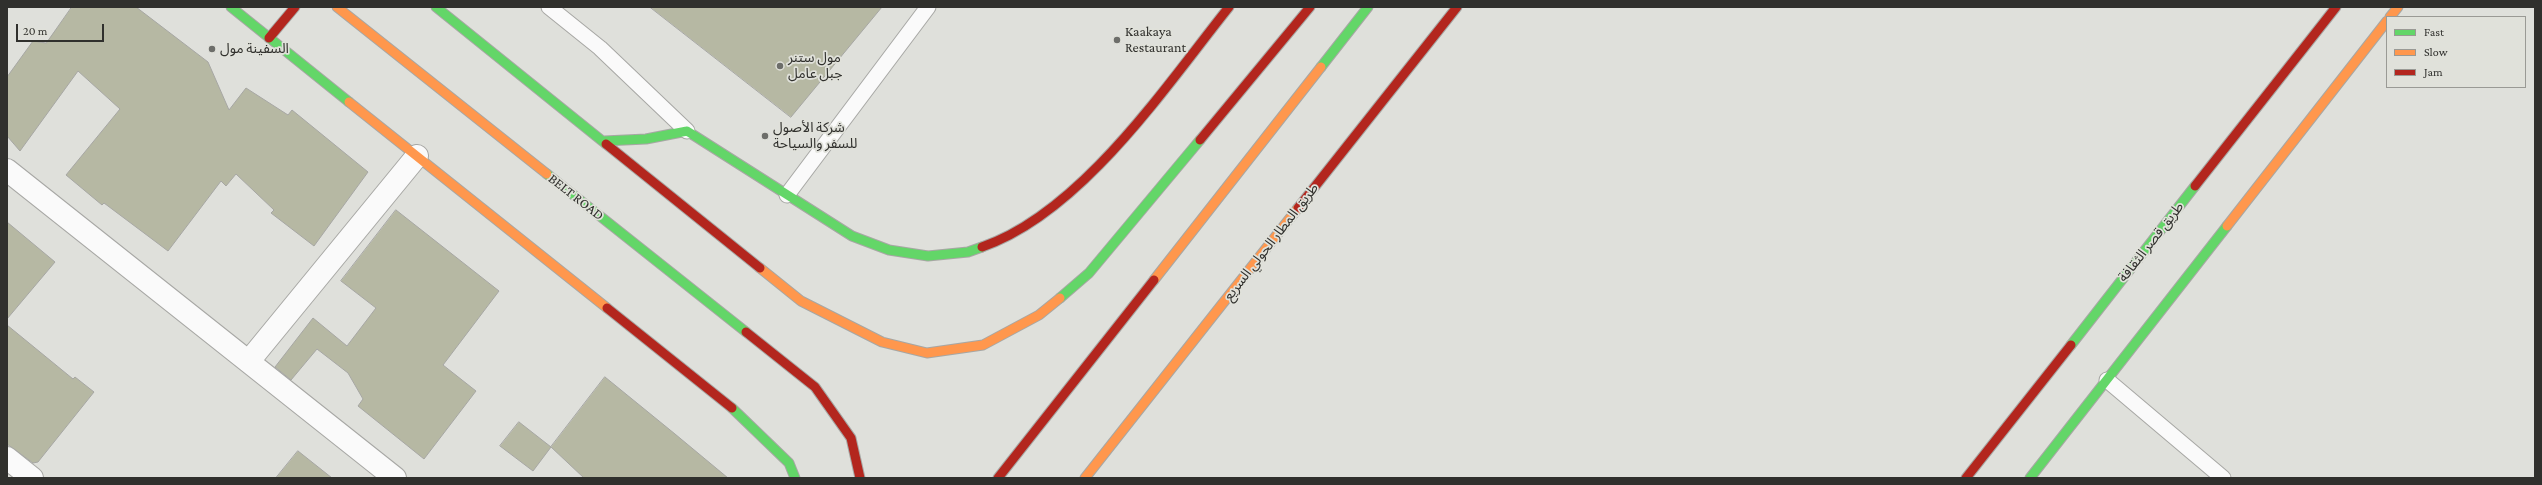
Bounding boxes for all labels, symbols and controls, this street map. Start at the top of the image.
scale bar [18,16,106,42]
legend [2386,16,2526,88]
text: 20 m [23,24,47,38]
place label: Kaakaya Restaurant [1125,24,1186,56]
text: Fast [2424,25,2444,39]
marker: Kaakaya Restaurant [1112,35,1122,45]
place label: السفينة مول [220,41,289,57]
marker: السفينة مول [207,44,217,54]
text: Slow [2424,45,2448,59]
place label: مول ستنر جبل عامل [788,50,843,82]
marker: مول ستنر جبل عامل [775,61,785,71]
text: Jam [2424,65,2443,79]
place label: شركة الأصول للسفر والسياحة [773,120,857,152]
marker: شركة الأصول للسفر والسياحة [760,131,770,141]
street label: BELT ROAD [545,170,607,224]
street label: طريق المطار الحولي السريع [1220,180,1322,304]
street label: طريق قصر الثقافة [2115,199,2187,285]

